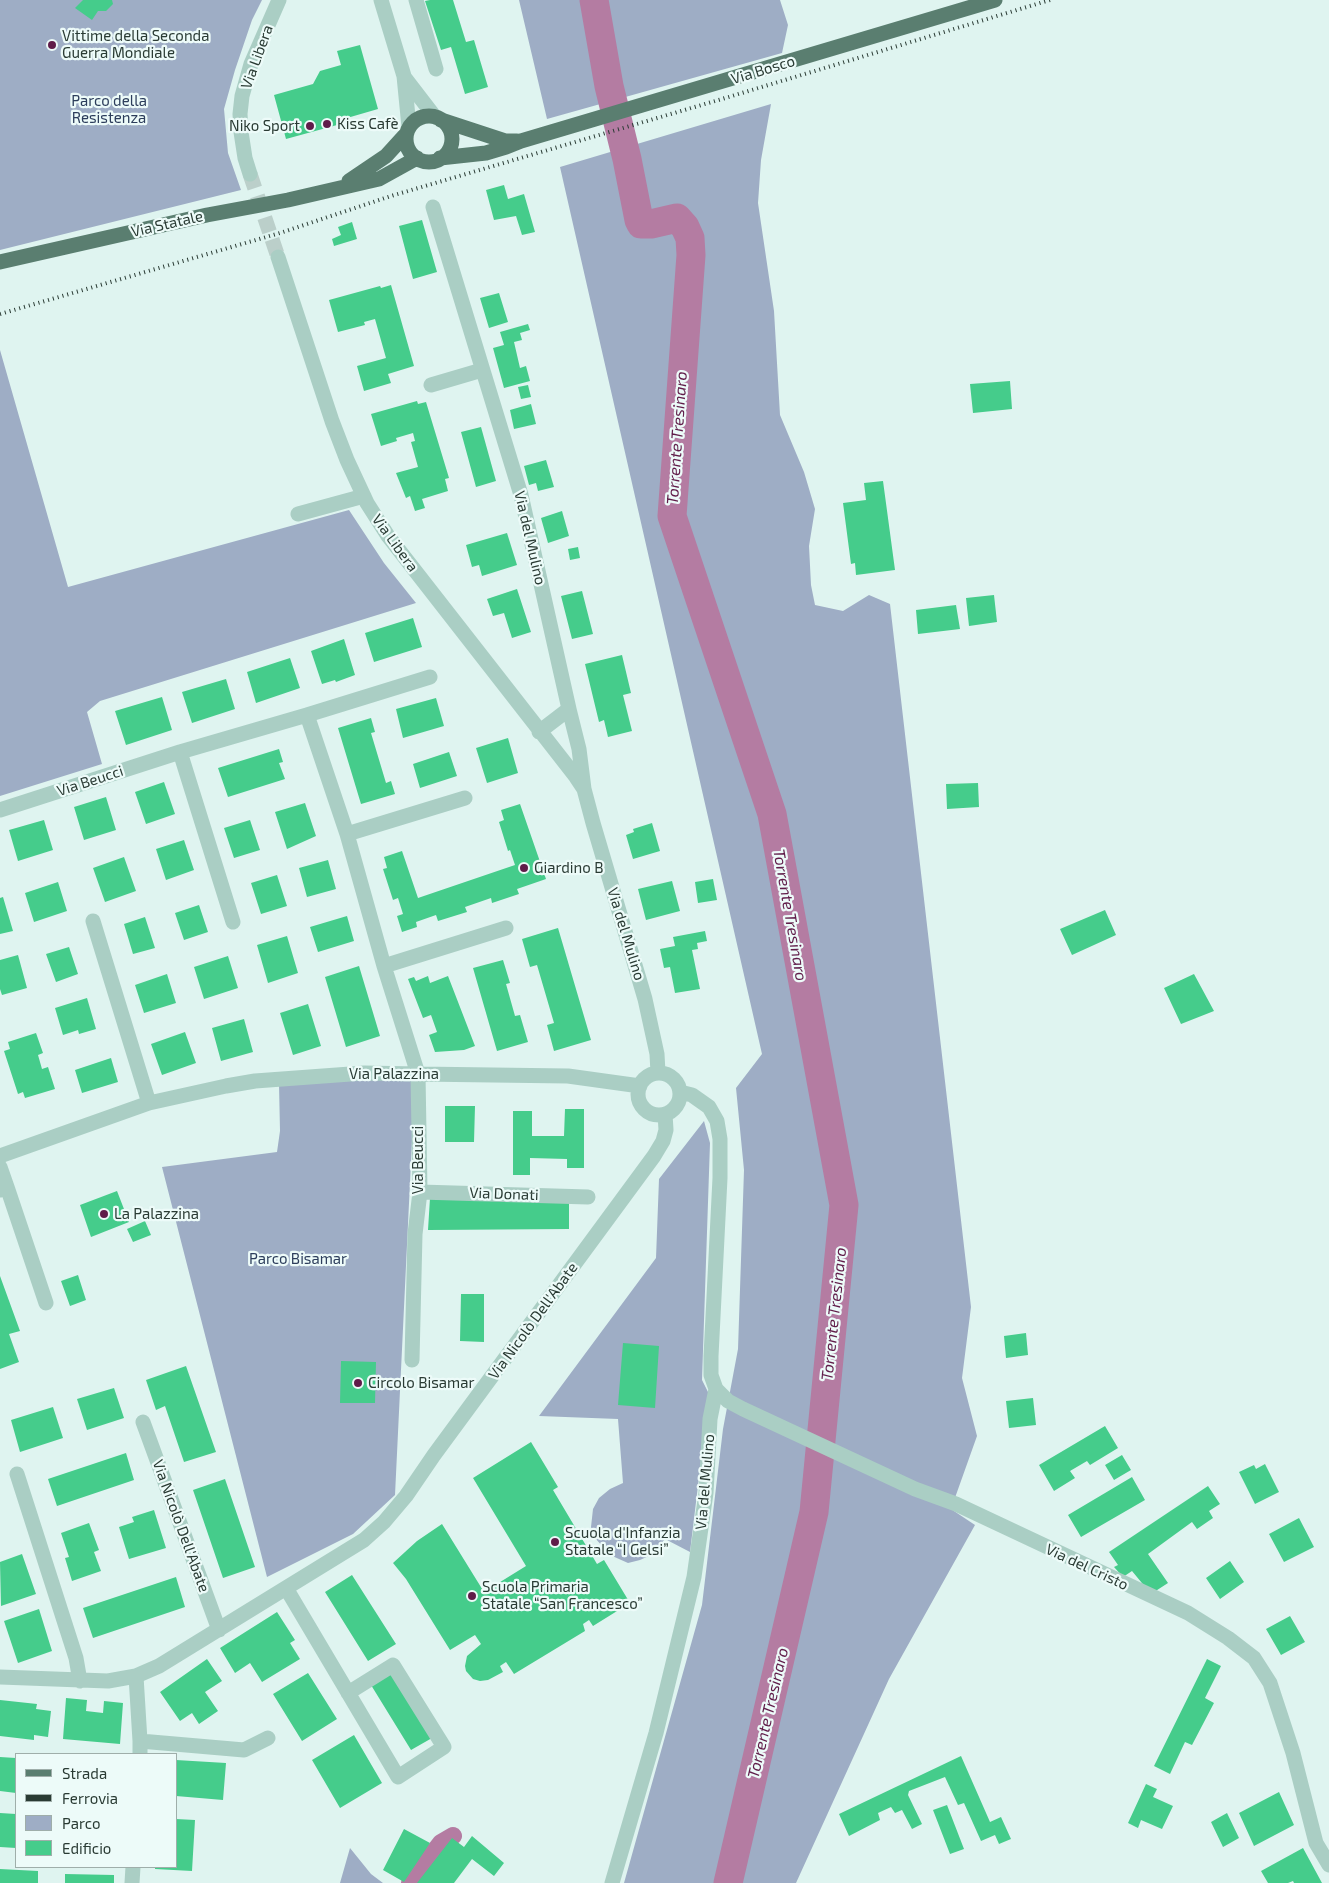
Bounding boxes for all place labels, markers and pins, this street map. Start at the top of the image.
place label: Vittime della Seconda Guerra Mondiale [62,27,209,62]
marker: Vittime della Seconda Guerra Mondiale [46,39,58,51]
place label: Kiss Cafè [337,115,399,133]
place label: Niko Sport [229,117,300,135]
marker: Kiss Cafè [321,118,333,130]
marker: Niko Sport [304,120,316,132]
place label: Giardino B [534,859,603,877]
marker: Giardino B [518,862,530,874]
place label: La Palazzina [114,1205,199,1223]
marker: La Palazzina [98,1208,110,1220]
place label: Circolo Bisamar [368,1374,474,1392]
marker: Circolo Bisamar [352,1377,364,1389]
place label: Scuola d'Infanzia Statale “I Gelsi” [565,1524,680,1559]
marker: Scuola d'Infanzia Statale “I Gelsi” [549,1536,561,1548]
place label: Scuola Primaria Statale “San Francesco” [482,1578,643,1613]
marker: Scuola Primaria Statale “San Francesco” [466,1590,478,1602]

